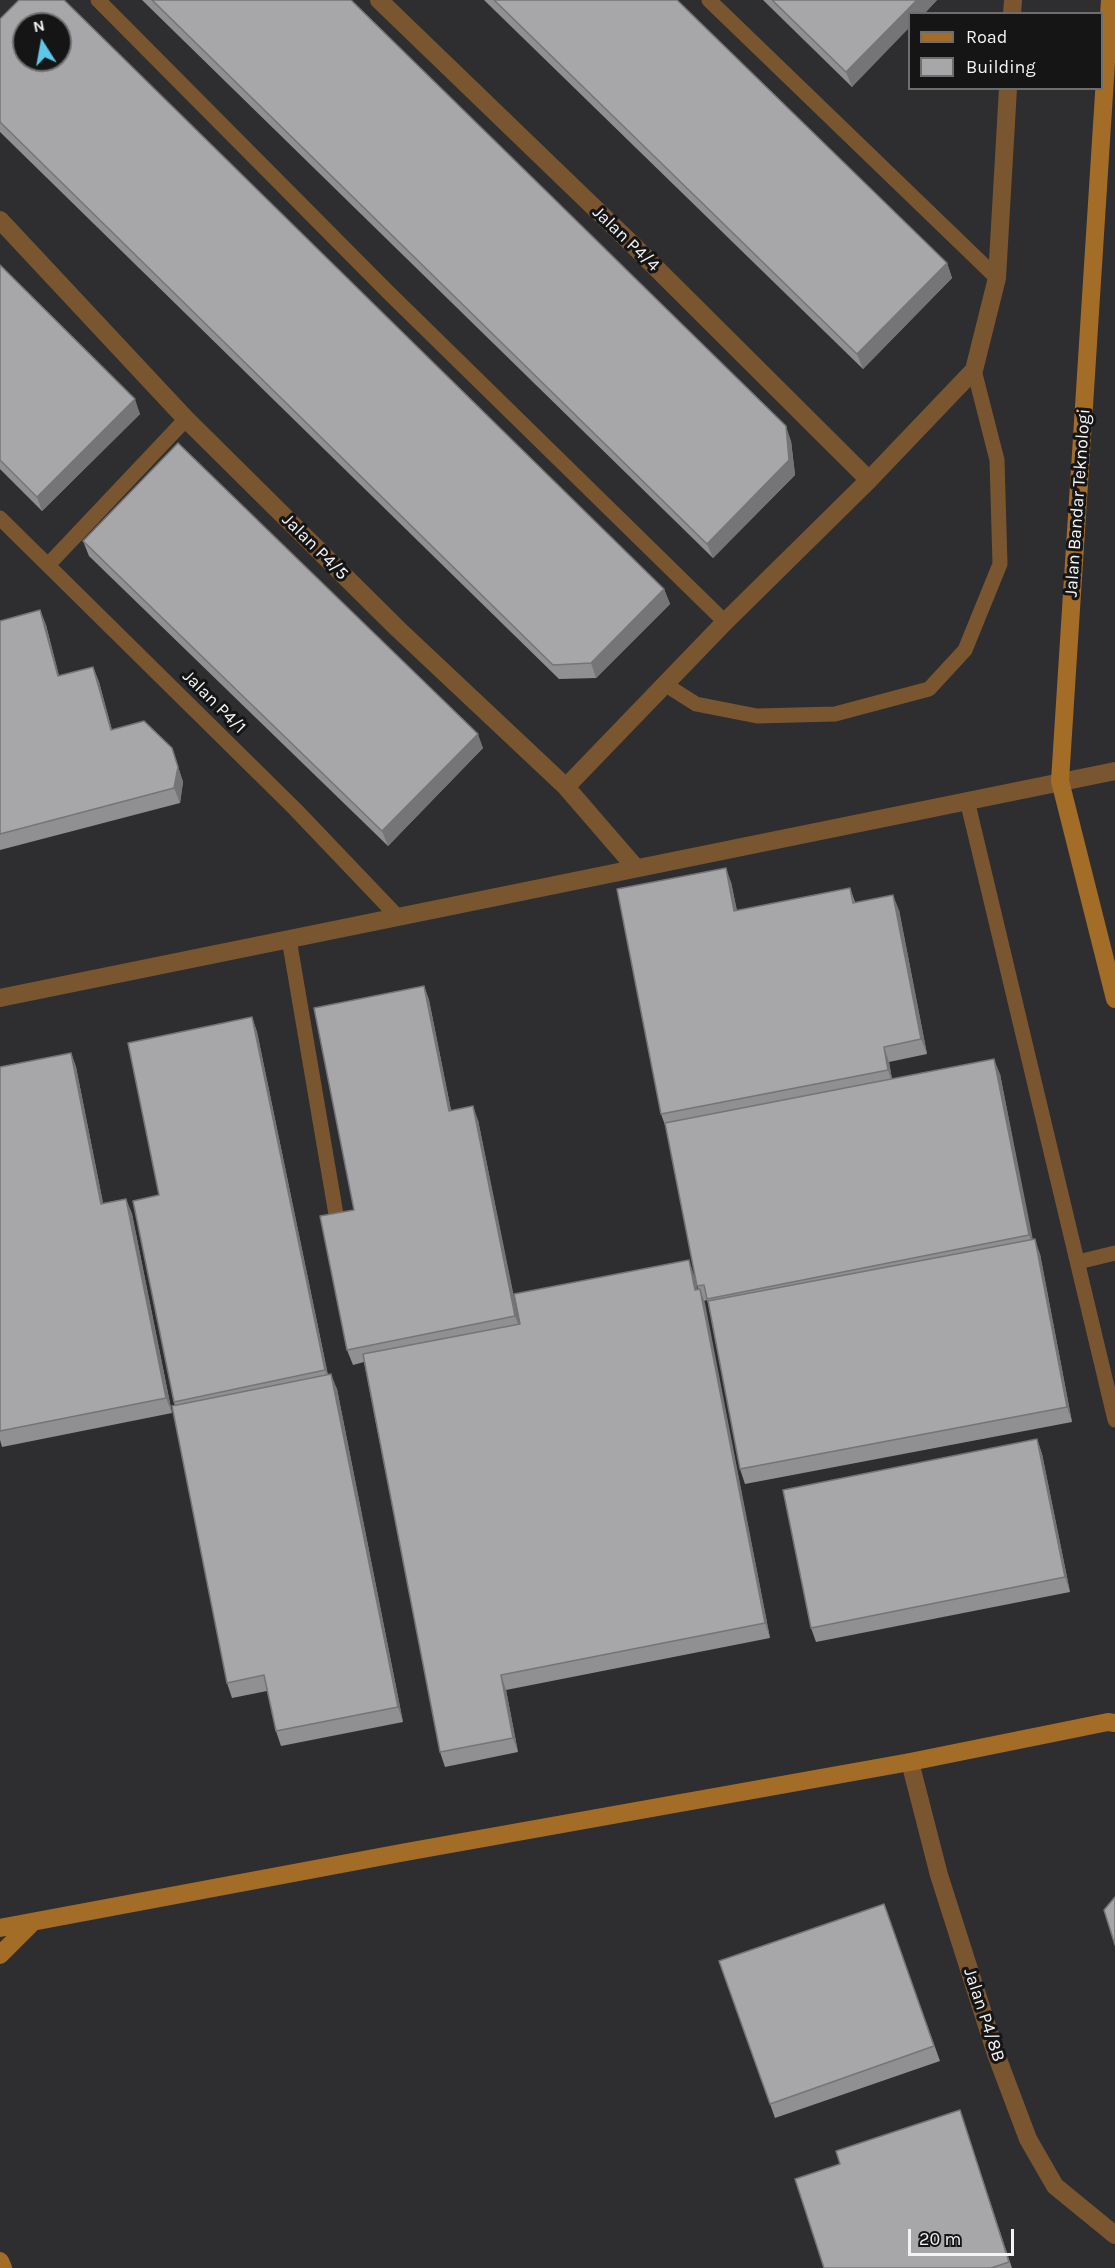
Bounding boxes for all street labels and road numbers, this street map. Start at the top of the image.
street label: Jalan P4/4 [588,202,664,276]
street label: Jalan Bandar Teknologi [1061,408,1095,598]
street label: Jalan P4/5 [277,509,353,585]
street label: Jalan P4/1 [178,666,250,738]
street label: Jalan P4/8B [959,1965,1009,2065]

